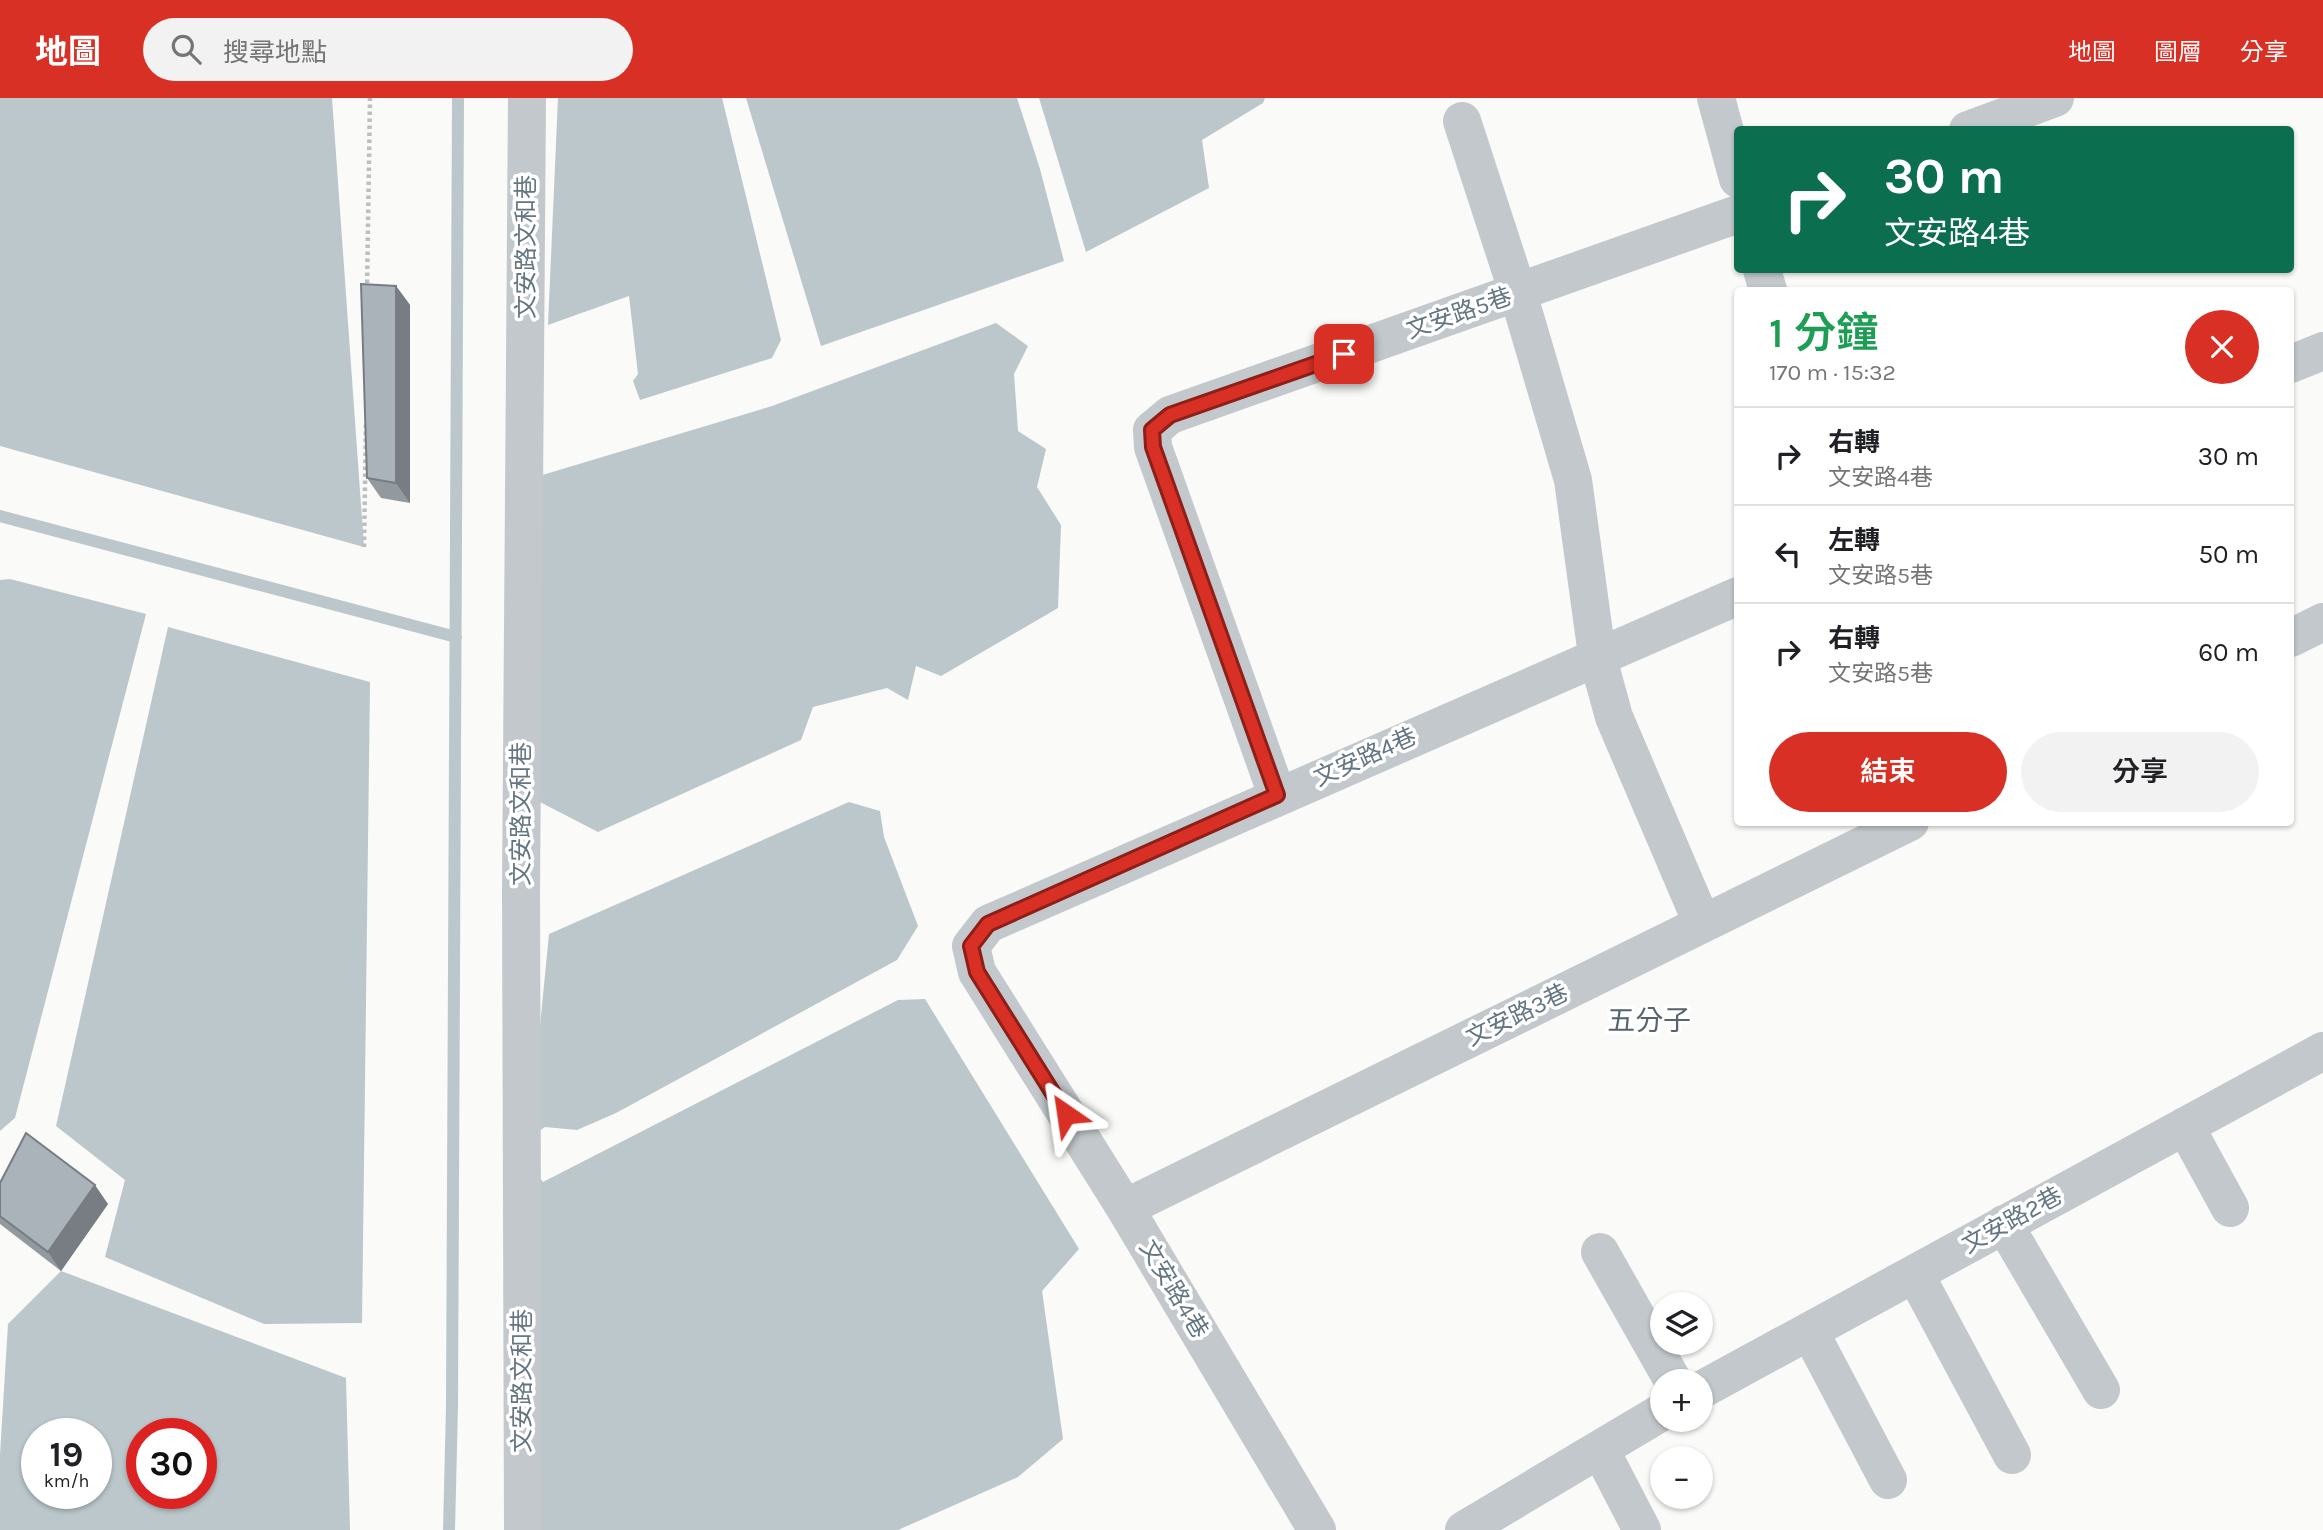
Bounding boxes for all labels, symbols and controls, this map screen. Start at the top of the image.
search box [143,18,633,81]
icon: search [167,30,205,68]
text: 地圖 [35,33,101,71]
text: 搜尋地點 [223,37,327,68]
text: 地圖 [2068,38,2116,66]
text: 圖層 [2154,38,2202,66]
text: 分享 [2240,38,2288,66]
text: 30 m [1884,148,2004,205]
icon: right [1769,154,1860,245]
street label: 文安路文和巷 [512,175,540,319]
text: 文安路4巷 [1884,215,2030,252]
street label: 文安路5巷 [1403,282,1515,344]
text: 1 分鐘 [1769,308,1878,358]
button: close [2185,310,2259,384]
pin [1314,324,1374,384]
icon: arrive [1325,335,1363,373]
text: 170 m · 15:32 [1769,359,1896,386]
text: 右轉 [1828,427,1880,458]
icon: right [1769,437,1807,475]
text: 30 m [2198,441,2259,472]
text: 文安路4巷 [1828,464,1933,491]
text: 左轉 [1828,525,1880,556]
icon: left [1769,535,1807,573]
text: 50 m [2198,539,2259,570]
text: 文安路5巷 [1828,562,1933,589]
text: 右轉 [1828,623,1880,654]
icon: right [1769,633,1807,671]
text: 60 m [2198,637,2259,668]
text: 文安路5巷 [1828,660,1933,687]
street label: 文安路4巷 [1309,722,1421,792]
button: 結束 [1769,732,2007,812]
button: 分享 [2021,732,2259,812]
street label: 文安路文和巷 [507,742,535,886]
street label: 文安路3巷 [1461,978,1573,1052]
district label: 五分子 [1607,1004,1691,1037]
position arrow [1029,1077,1103,1151]
street label: 文安路2巷 [1957,1181,2067,1259]
street label: 文安路4巷 [1134,1235,1214,1343]
map controls [1650,1292,1713,1509]
button: layers [1650,1292,1713,1355]
street label: 文安路文和巷 [508,1309,536,1453]
button: + [1650,1369,1713,1432]
speed limit sign: 30 [126,1418,217,1509]
text: 19 [50,1434,83,1475]
button: − [1650,1446,1713,1509]
text: km/h [44,1470,89,1492]

